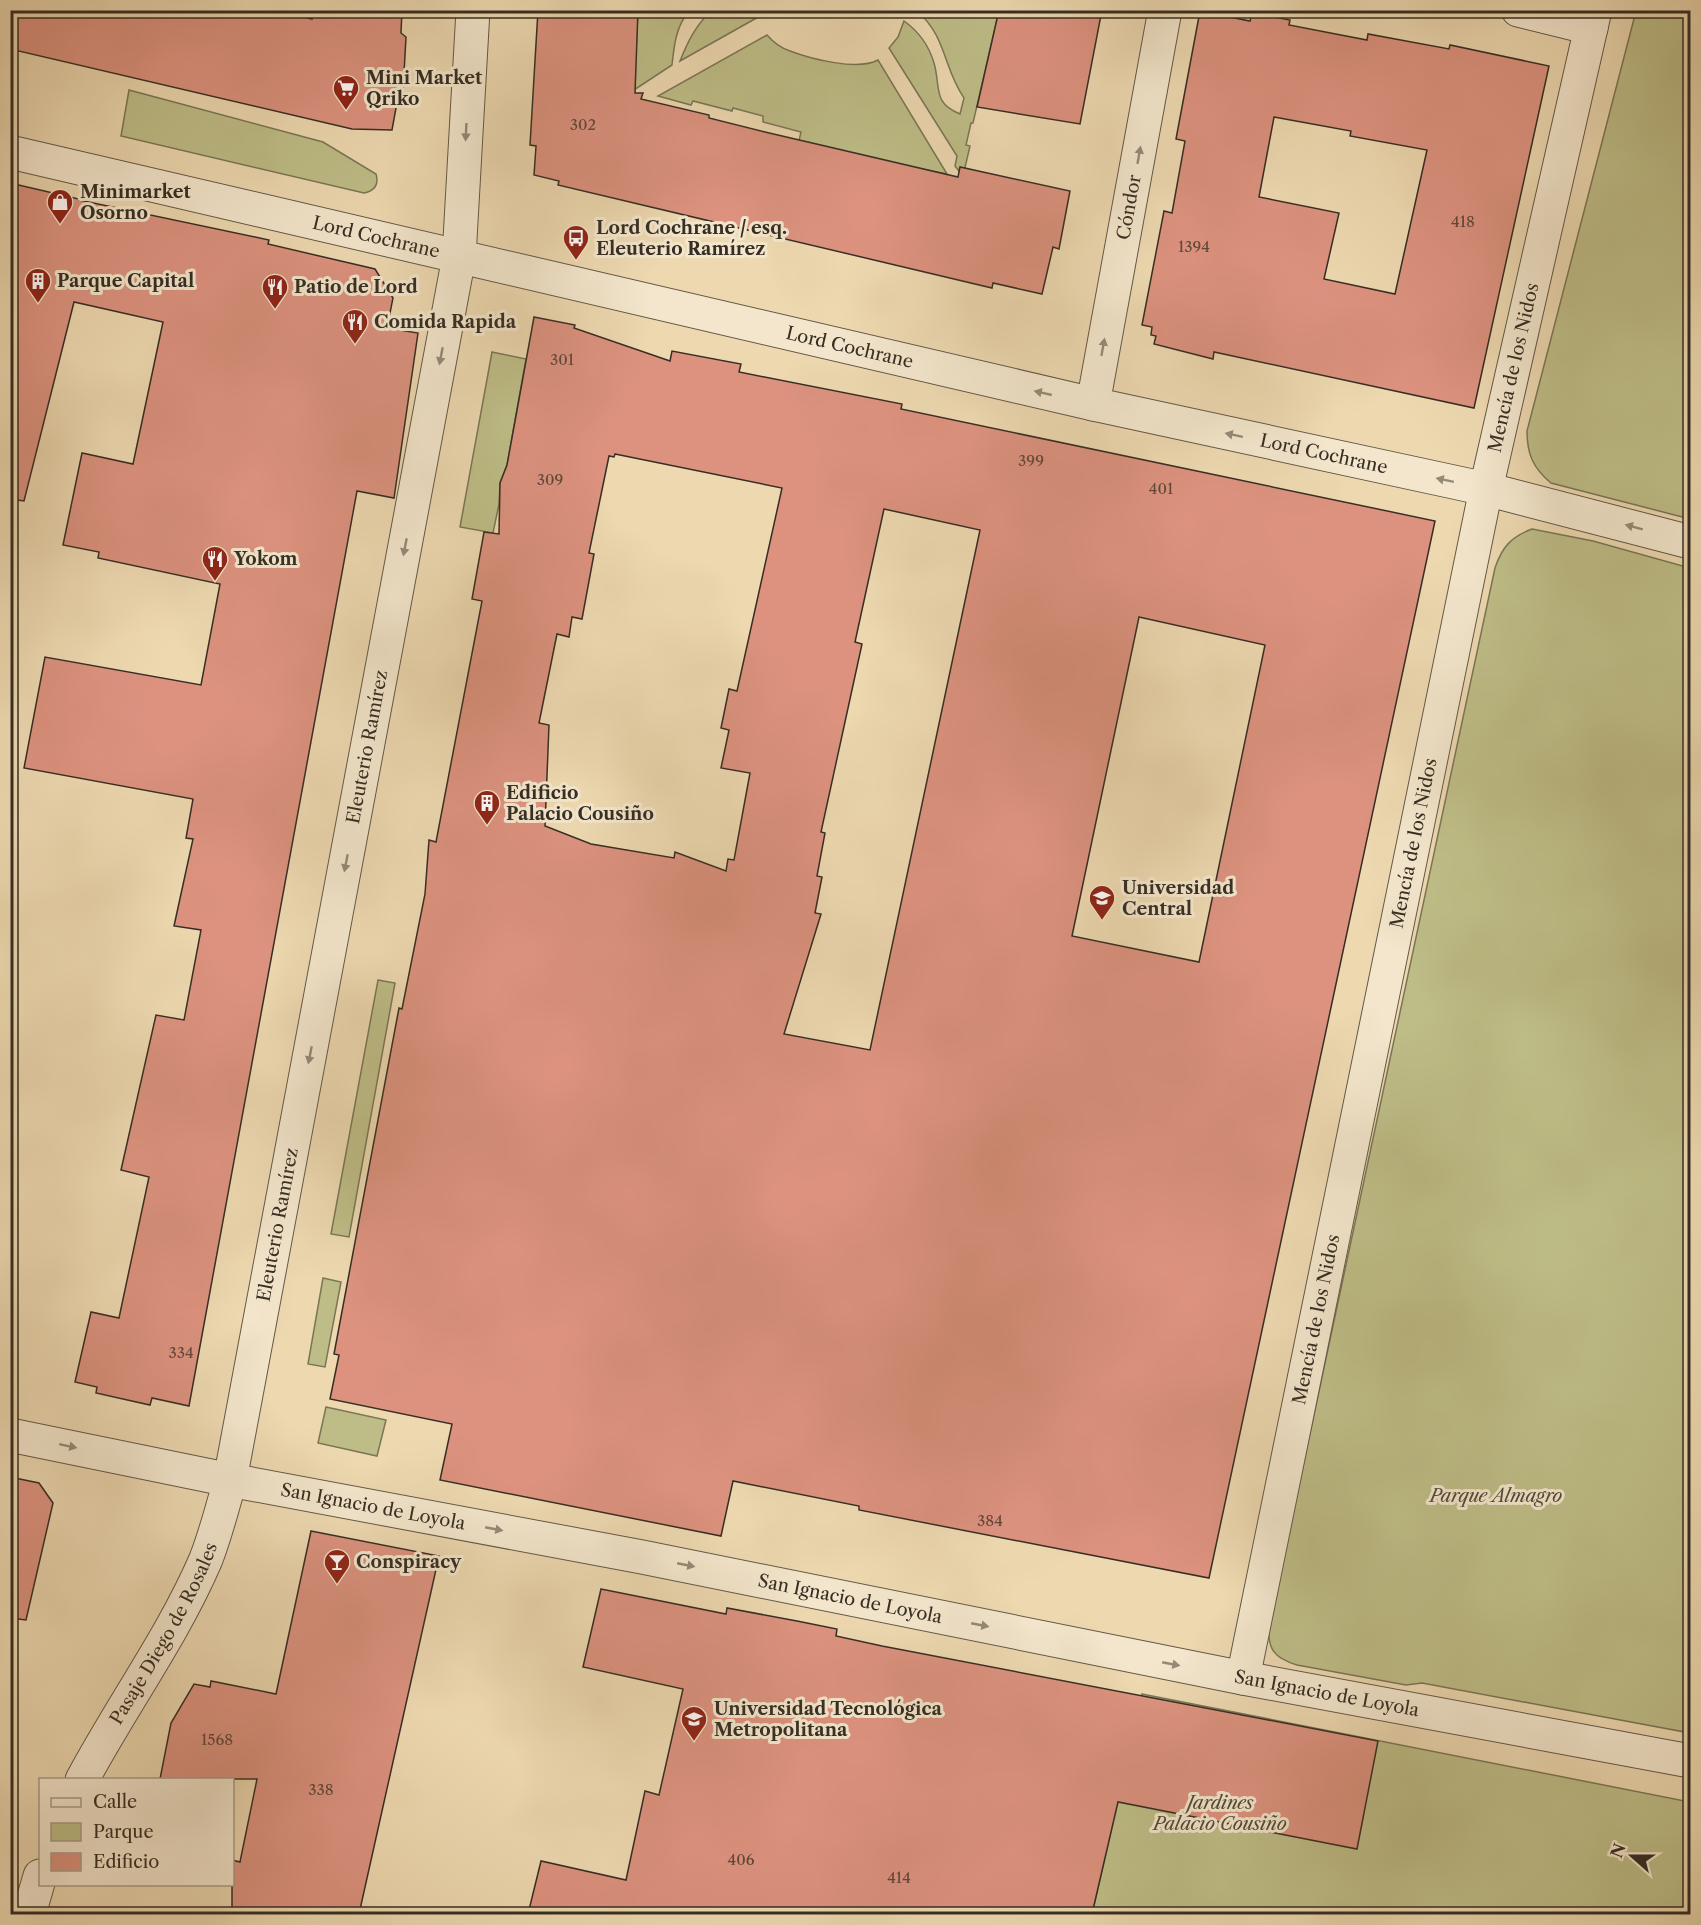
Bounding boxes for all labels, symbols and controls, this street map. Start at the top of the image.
place label: Mini Market Qriko [366,67,483,110]
supermarket icon: Mini Market Qriko [331,73,361,111]
house number: 302 [570,115,596,134]
one-way arrow [462,122,471,141]
one-way arrow [1134,145,1143,164]
street label: Cóndor [1112,172,1146,242]
place label: Minimarket Osorno [80,181,192,224]
shop icon: Minimarket Osorno [45,187,75,225]
street label: Lord Cochrane [310,212,442,263]
house number: 418 [1451,212,1475,231]
place label: Lord Cochrane / esq. Eleuterio Ramírez [596,217,787,260]
bus stop icon: Lord Cochrane / esq. Eleuterio Ramírez [561,223,591,261]
house number: 1394 [1178,237,1210,256]
building icon: Parque Capital [23,266,53,304]
place label: Parque Capital [57,270,194,292]
restaurant icon: Patio de Lord [260,272,290,310]
place label: Patio de Lord [294,276,418,298]
street label: Mencía de los Nidos [1484,281,1544,455]
restaurant icon: Comida Rapida [340,307,370,345]
place label: Comida Rapida [374,311,517,333]
street label: Lord Cochrane [784,322,915,373]
one-way arrow [1099,337,1108,356]
one-way arrow [436,346,445,365]
house number: 301 [550,350,575,369]
one-way arrow [1034,387,1052,397]
one-way arrow [1224,429,1243,439]
street label: Lord Cochrane [1258,429,1390,478]
house number: 399 [1018,451,1044,470]
house number: 309 [537,470,563,489]
one-way arrow [1435,475,1454,484]
house number: 401 [1149,479,1174,498]
one-way arrow [1625,522,1643,532]
one-way arrow [400,538,409,557]
restaurant icon: Yokom [200,544,230,582]
place label: Yokom [233,548,298,570]
street label: Eleuterio Ramírez [342,668,392,826]
street label: Mencía de los Nidos [1385,756,1442,930]
place label: Edificio Palacio Cousiño [506,782,654,825]
building icon: Edificio Palacio Cousiño [472,788,502,826]
one-way arrow [341,854,350,873]
place label: Universidad Central [1122,877,1234,920]
school or university icon: Universidad Central [1087,883,1117,921]
one-way arrow [305,1045,314,1064]
street label: Eleuterio Ramírez [253,1146,303,1303]
street label: Mencía de los Nidos [1288,1232,1344,1406]
house number: 334 [168,1343,194,1362]
one-way arrow [59,1442,77,1452]
street label: San Ignacio de Loyola [279,1479,468,1535]
park label: Parque Almagro [1428,1485,1562,1507]
house number: 384 [977,1511,1003,1530]
one-way arrow [485,1525,504,1534]
street label: Pasaje Diego de Rosales [105,1540,222,1729]
bar icon: Conspiracy [322,1547,352,1585]
place label: Conspiracy [356,1551,462,1573]
one-way arrow [676,1561,695,1571]
street label: San Ignacio de Loyola [756,1570,945,1628]
one-way arrow [970,1621,989,1630]
one-way arrow [1161,1660,1180,1669]
street label: San Ignacio de Loyola [1232,1666,1422,1722]
place label: Universidad Tecnológica Metropolitana [714,1698,942,1741]
school or university icon: Universidad Tecnológica Metropolitana [679,1704,709,1742]
house number: 1568 [201,1730,233,1749]
legend [39,1778,234,1886]
house number: 338 [308,1780,334,1799]
text: Calle [93,1791,137,1813]
park label: Jardines Palacio Cousiño [1151,1792,1287,1835]
text: Parque [93,1821,154,1843]
north arrow [1602,1826,1662,1886]
text: N [1606,1840,1630,1861]
house number: 406 [728,1850,755,1869]
text: Edificio [93,1851,159,1873]
house number: 414 [887,1868,911,1887]

